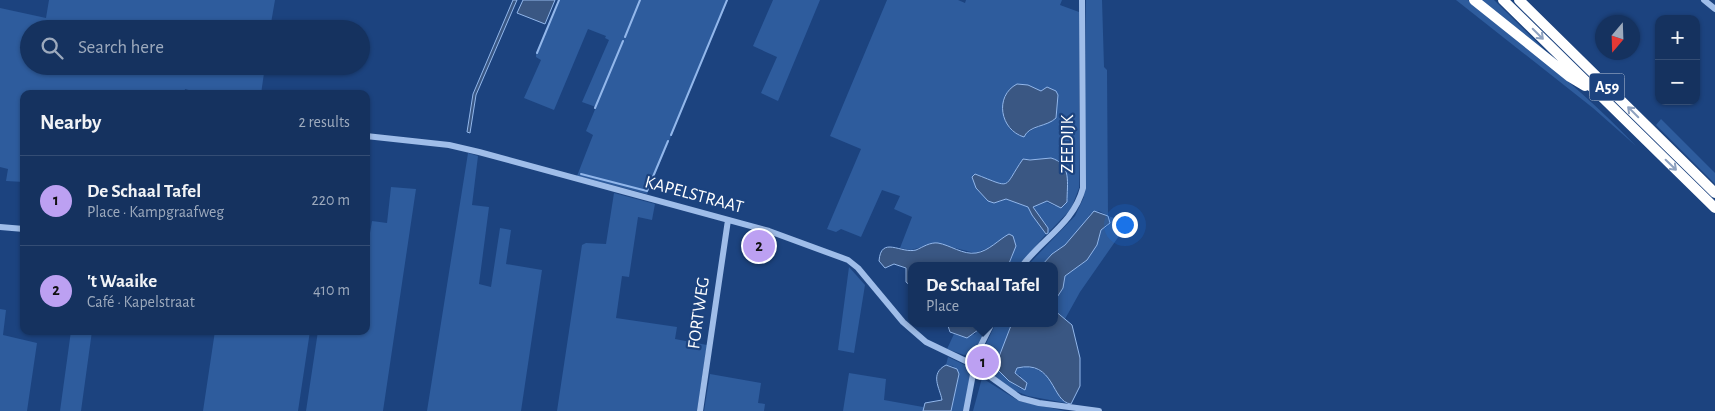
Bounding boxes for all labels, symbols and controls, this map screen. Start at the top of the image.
north arrow [1595,15,1640,60]
map controls [1655,15,1700,105]
button: + [1655,15,1700,60]
search box [20,20,370,75]
one-way arrow [1531,28,1544,40]
icon: search [38,34,66,62]
text: Search here [78,38,164,57]
button: − [1655,60,1700,105]
road number: A59 [1590,74,1624,100]
one-way arrow [1626,106,1639,118]
text: Nearby [40,112,101,133]
text: 2 results [298,114,350,130]
street label: ZEEDIJK [1059,114,1077,173]
one-way arrow [1665,159,1677,171]
street label: KAPELSTRAAT [643,173,745,217]
text: De Schaal Tafel [87,182,201,201]
text: 1 [53,192,59,208]
text: 220 m [312,192,350,208]
text: Place · Kampgraafweg [87,204,224,220]
your location [1112,212,1138,238]
pin: 2 [743,227,775,265]
popup [908,262,1058,327]
text: 't Waaike [87,272,157,291]
street label: FORTWEG [685,276,713,350]
text: De Schaal Tafel [926,276,1040,295]
text: 2 [52,282,60,298]
text: 410 m [313,282,350,298]
text: Café · Kapelstraat [87,294,195,310]
text: Place [926,298,959,314]
pin: 1 [967,343,999,381]

